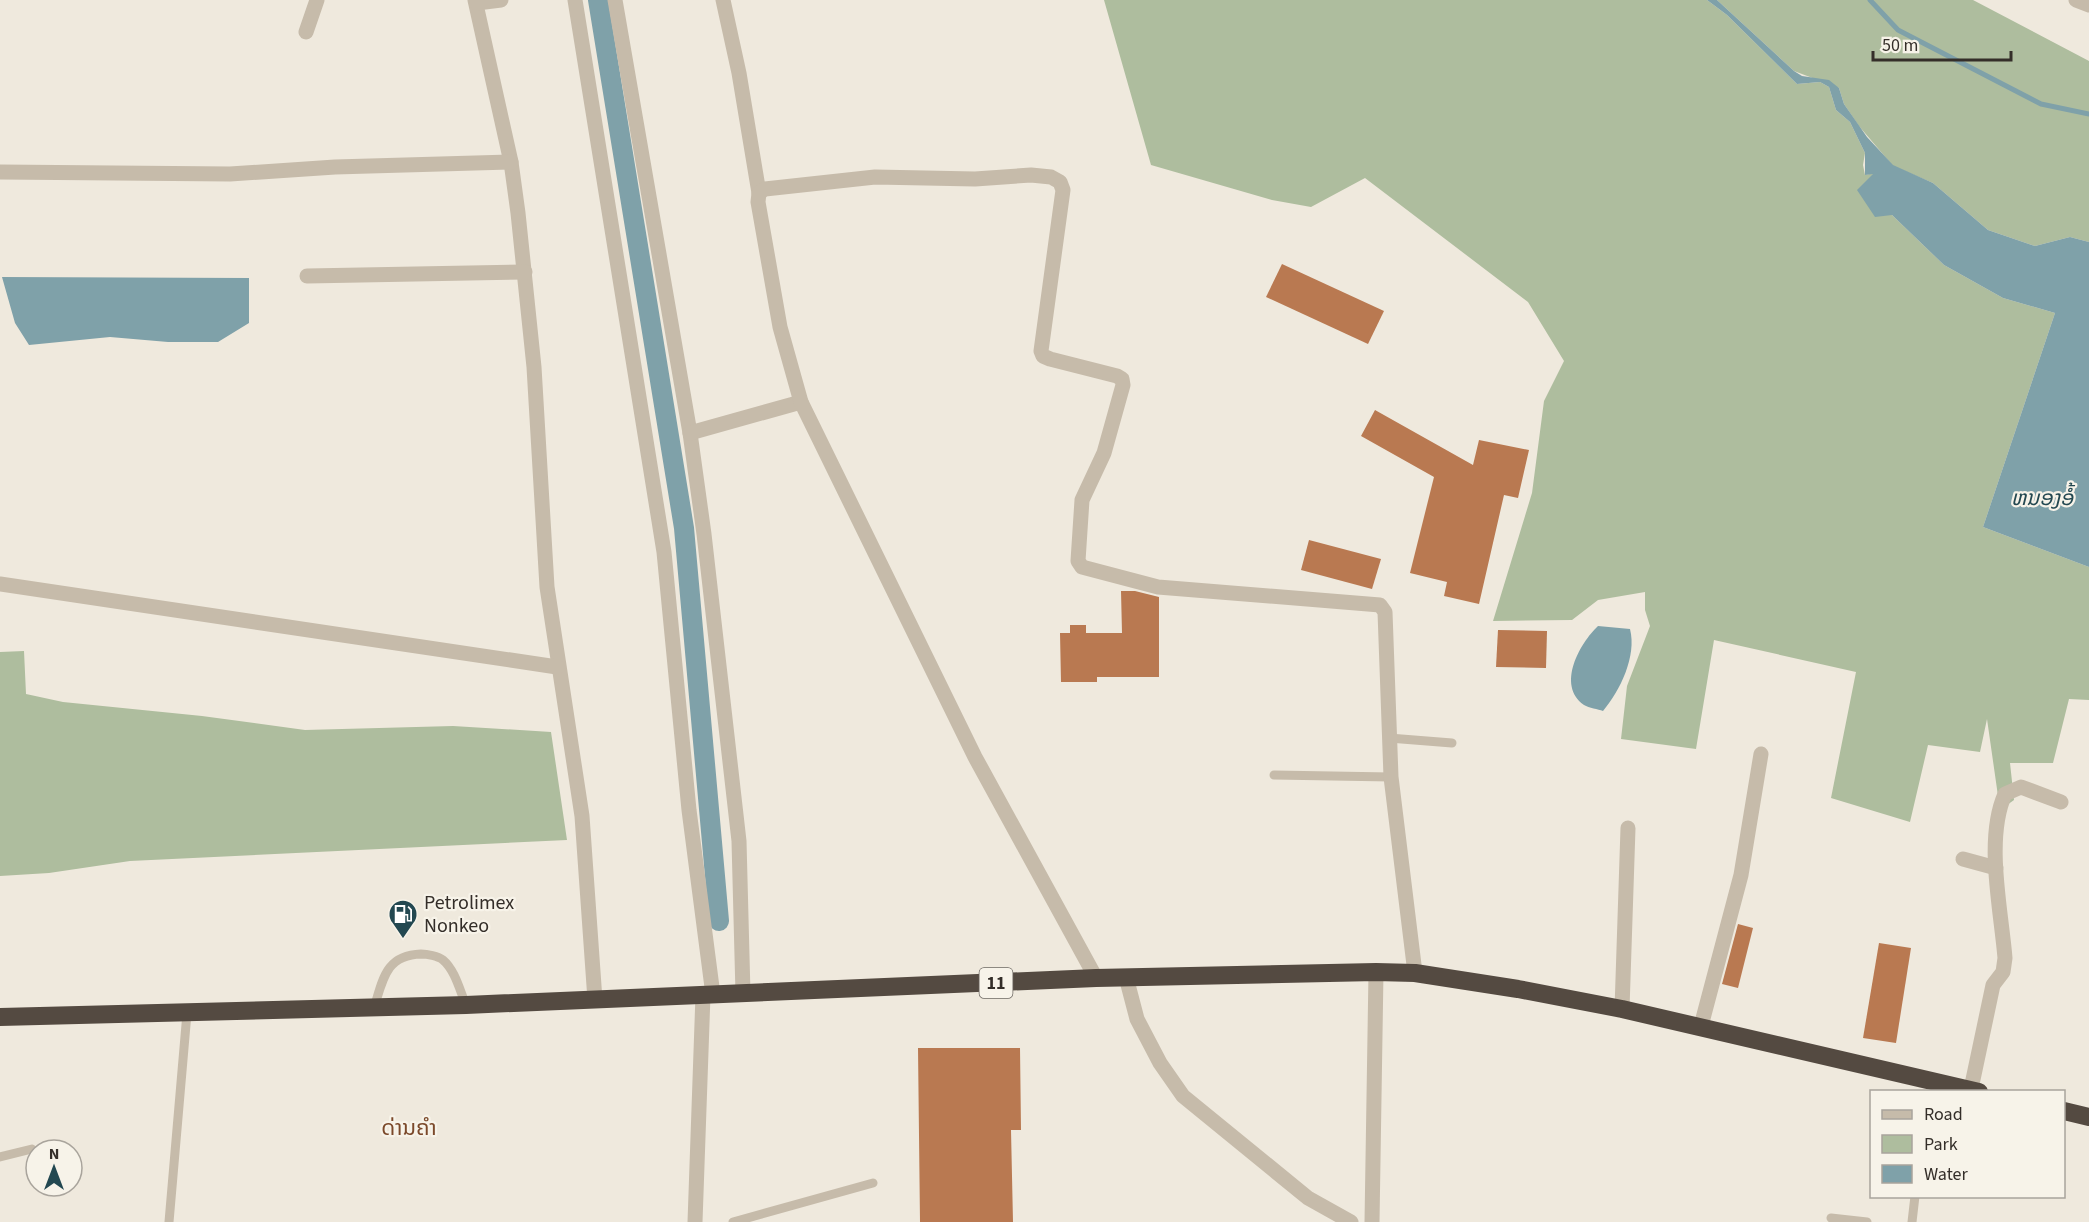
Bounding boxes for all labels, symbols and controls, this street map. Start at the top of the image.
scale bar [1873,24,2011,62]
text: 50 m [1882,33,1918,58]
water label: ຫນອງອໍ້ [2011,482,2075,513]
place label: Petrolimex Nonkeo [424,889,514,940]
fuel station icon: Petrolimex Nonkeo [387,898,419,940]
road number: 11 [980,968,1012,998]
legend [1870,1090,2065,1198]
text: Road [1924,1102,1963,1127]
district label: ດ່ານຄໍາ [381,1112,437,1144]
text: Park [1924,1132,1958,1157]
north arrow [24,1138,84,1198]
text: N [49,1143,59,1165]
text: Water [1924,1162,1968,1187]

